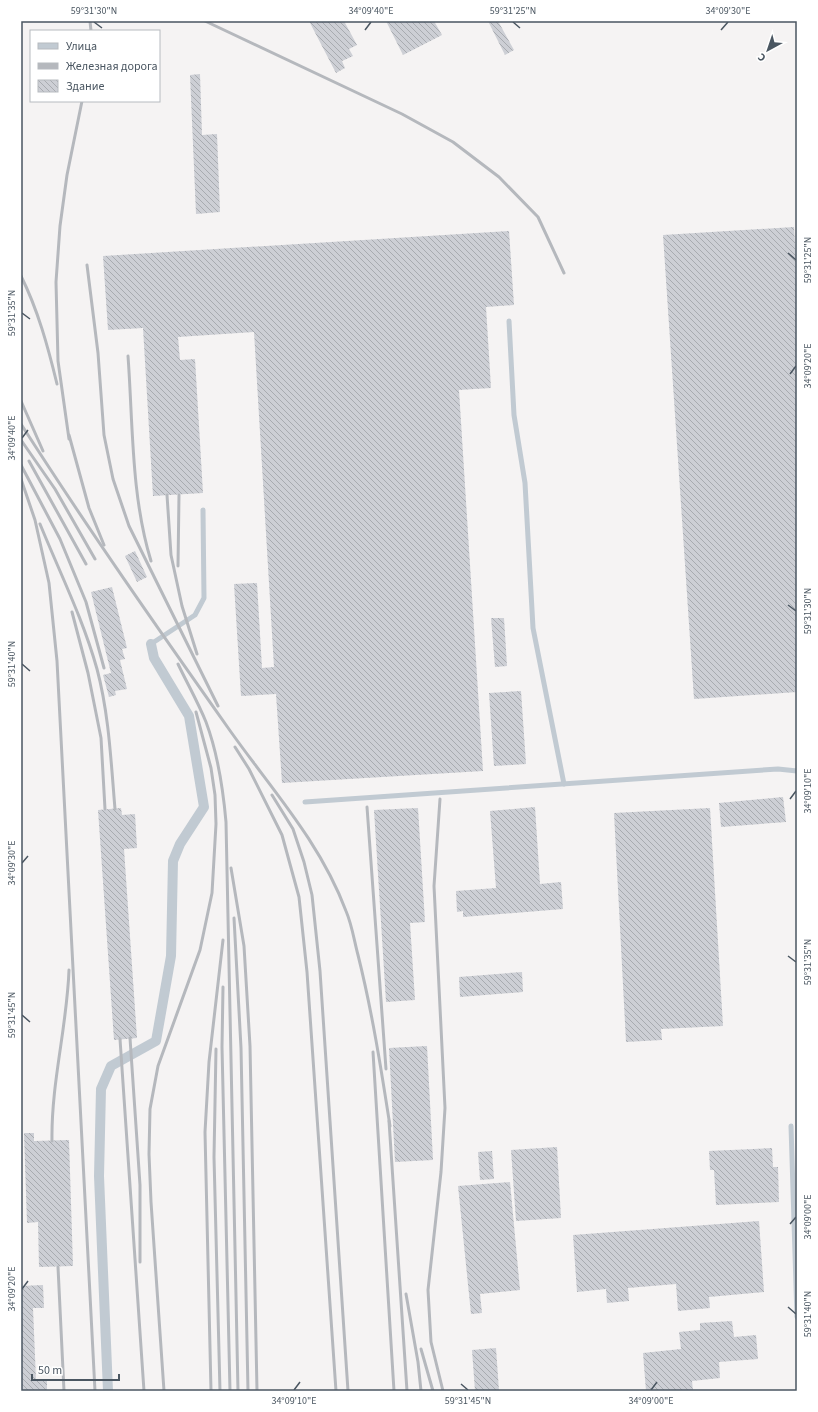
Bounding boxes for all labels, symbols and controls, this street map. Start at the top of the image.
text: 59°31'30"N [71,4,117,18]
text: 34°09'40"E [348,4,394,18]
text: 59°31'25"N [490,4,536,18]
text: 34°09'30"E [705,4,751,18]
legend [30,30,160,102]
north arrow [748,30,788,70]
text: Улица [66,38,97,55]
text: С [754,49,769,65]
text: Железная дорога [66,58,158,75]
text: Здание [66,78,105,95]
text: 59°31'25"N [801,237,815,283]
text: 59°31'35"N [5,290,19,336]
text: 34°09'20"E [801,343,815,389]
text: 34°09'40"E [5,415,19,461]
text: 59°31'30"N [801,588,815,634]
text: 59°31'40"N [5,641,19,687]
text: 34°09'10"E [801,768,815,814]
text: 34°09'30"E [5,840,19,886]
text: 59°31'35"N [801,939,815,985]
text: 59°31'45"N [5,992,19,1038]
text: 34°09'00"E [801,1194,815,1240]
text: 34°09'20"E [5,1266,19,1312]
text: 59°31'40"N [801,1291,815,1337]
scale bar [32,1356,119,1382]
text: 50 m [38,1362,62,1379]
text: 34°09'10"E [271,1394,317,1408]
text: 59°31'45"N [445,1394,491,1408]
text: 34°09'00"E [628,1394,674,1408]

